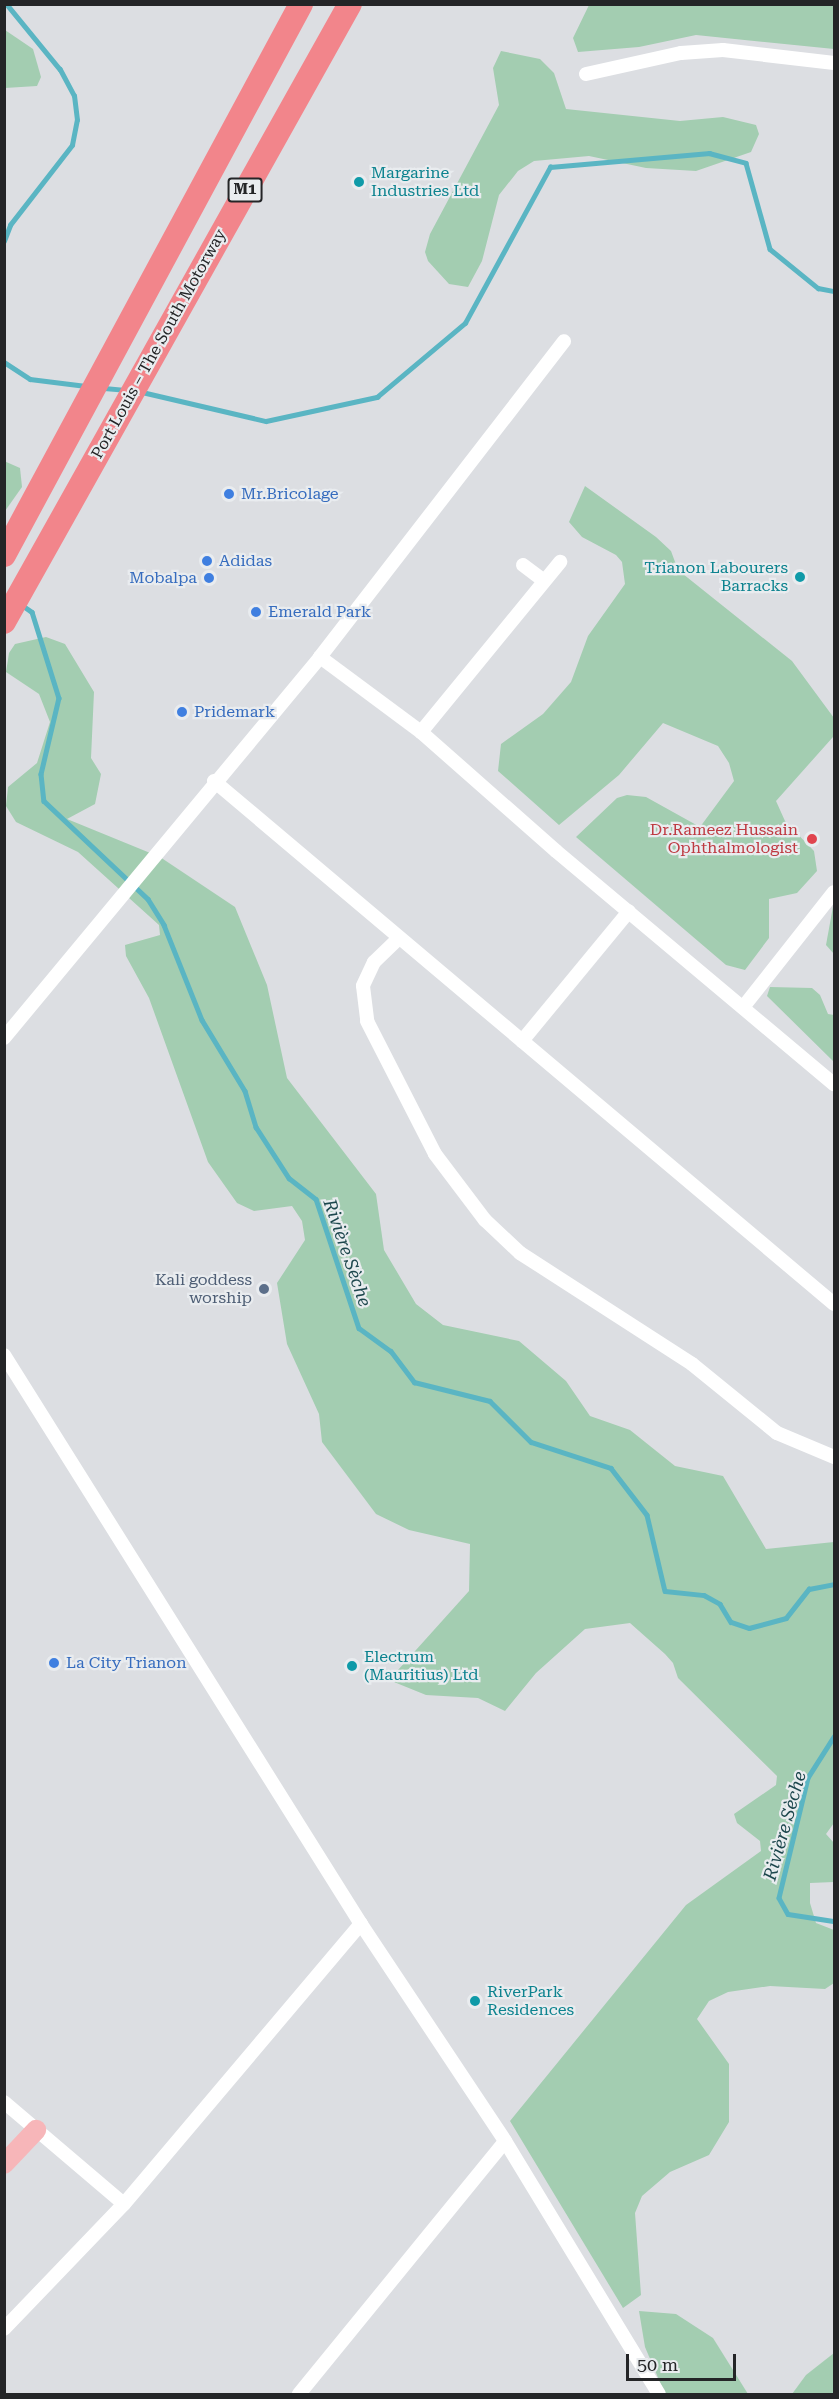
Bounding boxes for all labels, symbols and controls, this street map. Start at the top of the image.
place label: Margarine Industries Ltd [371,163,479,201]
marker: Margarine Industries Ltd [352,175,366,189]
road number: M1 [227,178,263,202]
street label: Port Louis – The South Motorway [88,226,230,462]
place label: Mr.Bricolage [241,484,339,504]
marker: Mr.Bricolage [222,487,236,501]
place label: Adidas [219,551,272,571]
marker: Adidas [200,554,214,568]
place label: Trianon Labourers Barracks [644,558,788,596]
place label: Mobalpa [129,568,197,588]
marker: Trianon Labourers Barracks [793,570,807,584]
marker: Mobalpa [202,571,216,585]
place label: Emerald Park [268,602,371,622]
marker: Emerald Park [249,605,263,619]
place label: Pridemark [194,702,275,722]
marker: Pridemark [175,705,189,719]
place label: Dr.Rameez Hussain Ophthalmologist [650,820,798,858]
marker: Dr.Rameez Hussain Ophthalmologist [803,830,821,848]
water label: Rivière Sèche [319,1196,375,1310]
place label: Kali goddess worship [155,1270,252,1308]
marker: Kali goddess worship [257,1282,271,1296]
place label: Electrum (Mauritius) Ltd [364,1647,478,1685]
place label: La City Trianon [66,1653,187,1673]
marker: La City Trianon [47,1656,61,1670]
marker: Electrum (Mauritius) Ltd [345,1659,359,1673]
water label: Rivière Sèche [759,1769,811,1883]
place label: RiverPark Residences [487,1982,574,2020]
marker: RiverPark Residences [468,1994,482,2008]
scale bar [629,2342,738,2380]
text: 50 m [637,2354,678,2375]

